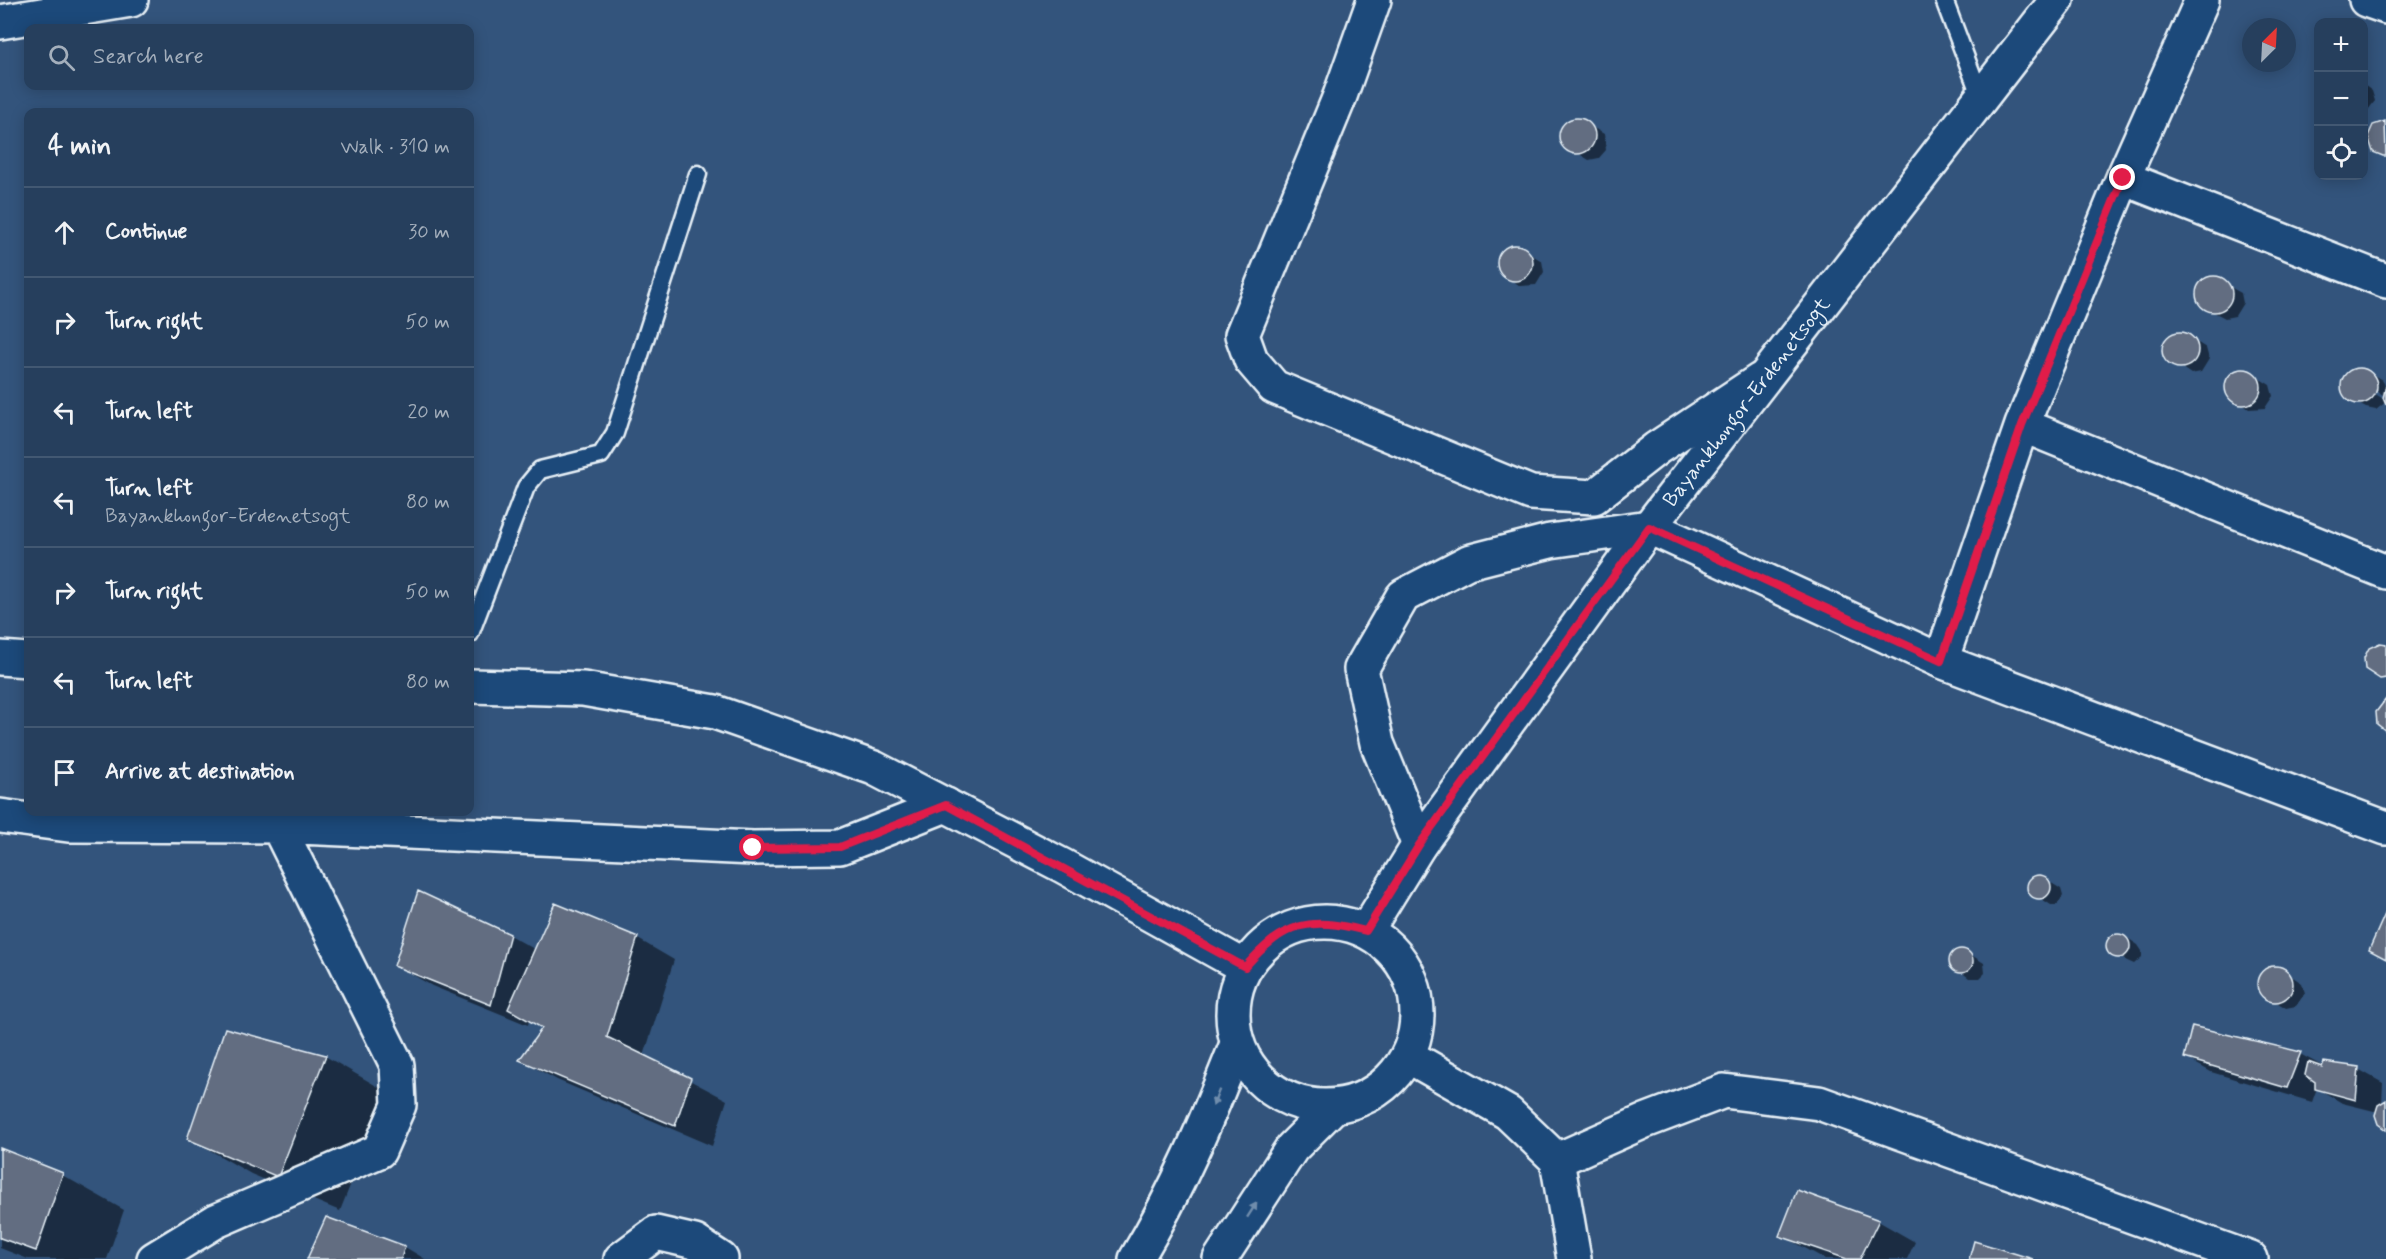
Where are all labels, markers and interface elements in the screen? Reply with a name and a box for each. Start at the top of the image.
north arrow [2242,18,2296,72]
map controls [2314,18,2368,180]
button: + [2314,18,2368,72]
search box [24,24,474,90]
icon: search [45,41,78,74]
text: Search here [93,43,204,71]
button: − [2314,72,2368,126]
button: locate [2314,126,2368,180]
text: 4 min [48,130,111,164]
text: Walk · 310 m [340,134,450,161]
route end [2109,164,2135,190]
icon: ahead [48,216,81,249]
text: Continue [105,218,187,246]
text: 30 m [408,219,450,246]
street label: Bayankhongor-Erdenetsogt [1657,291,1837,513]
icon: right [48,306,81,339]
text: Turn right [105,308,203,336]
text: 50 m [405,309,450,336]
icon: left [48,396,81,429]
text: Turn left [105,398,193,426]
text: 20 m [407,399,450,426]
text: Turn left [105,475,193,503]
icon: left [48,486,81,519]
text: 80 m [406,489,450,516]
text: Bayankhongor-Erdenetsogt [105,503,351,530]
icon: right [48,576,81,609]
text: Turn right [105,578,203,606]
text: 50 m [405,579,450,606]
icon: left [48,666,81,699]
text: Turn left [105,668,193,696]
text: 80 m [406,669,450,696]
icon: arrive [48,756,81,789]
text: Arrive at destination [105,758,295,786]
route start [739,834,765,860]
one-way arrow [1211,1090,1221,1108]
one-way arrow [1246,1201,1257,1218]

